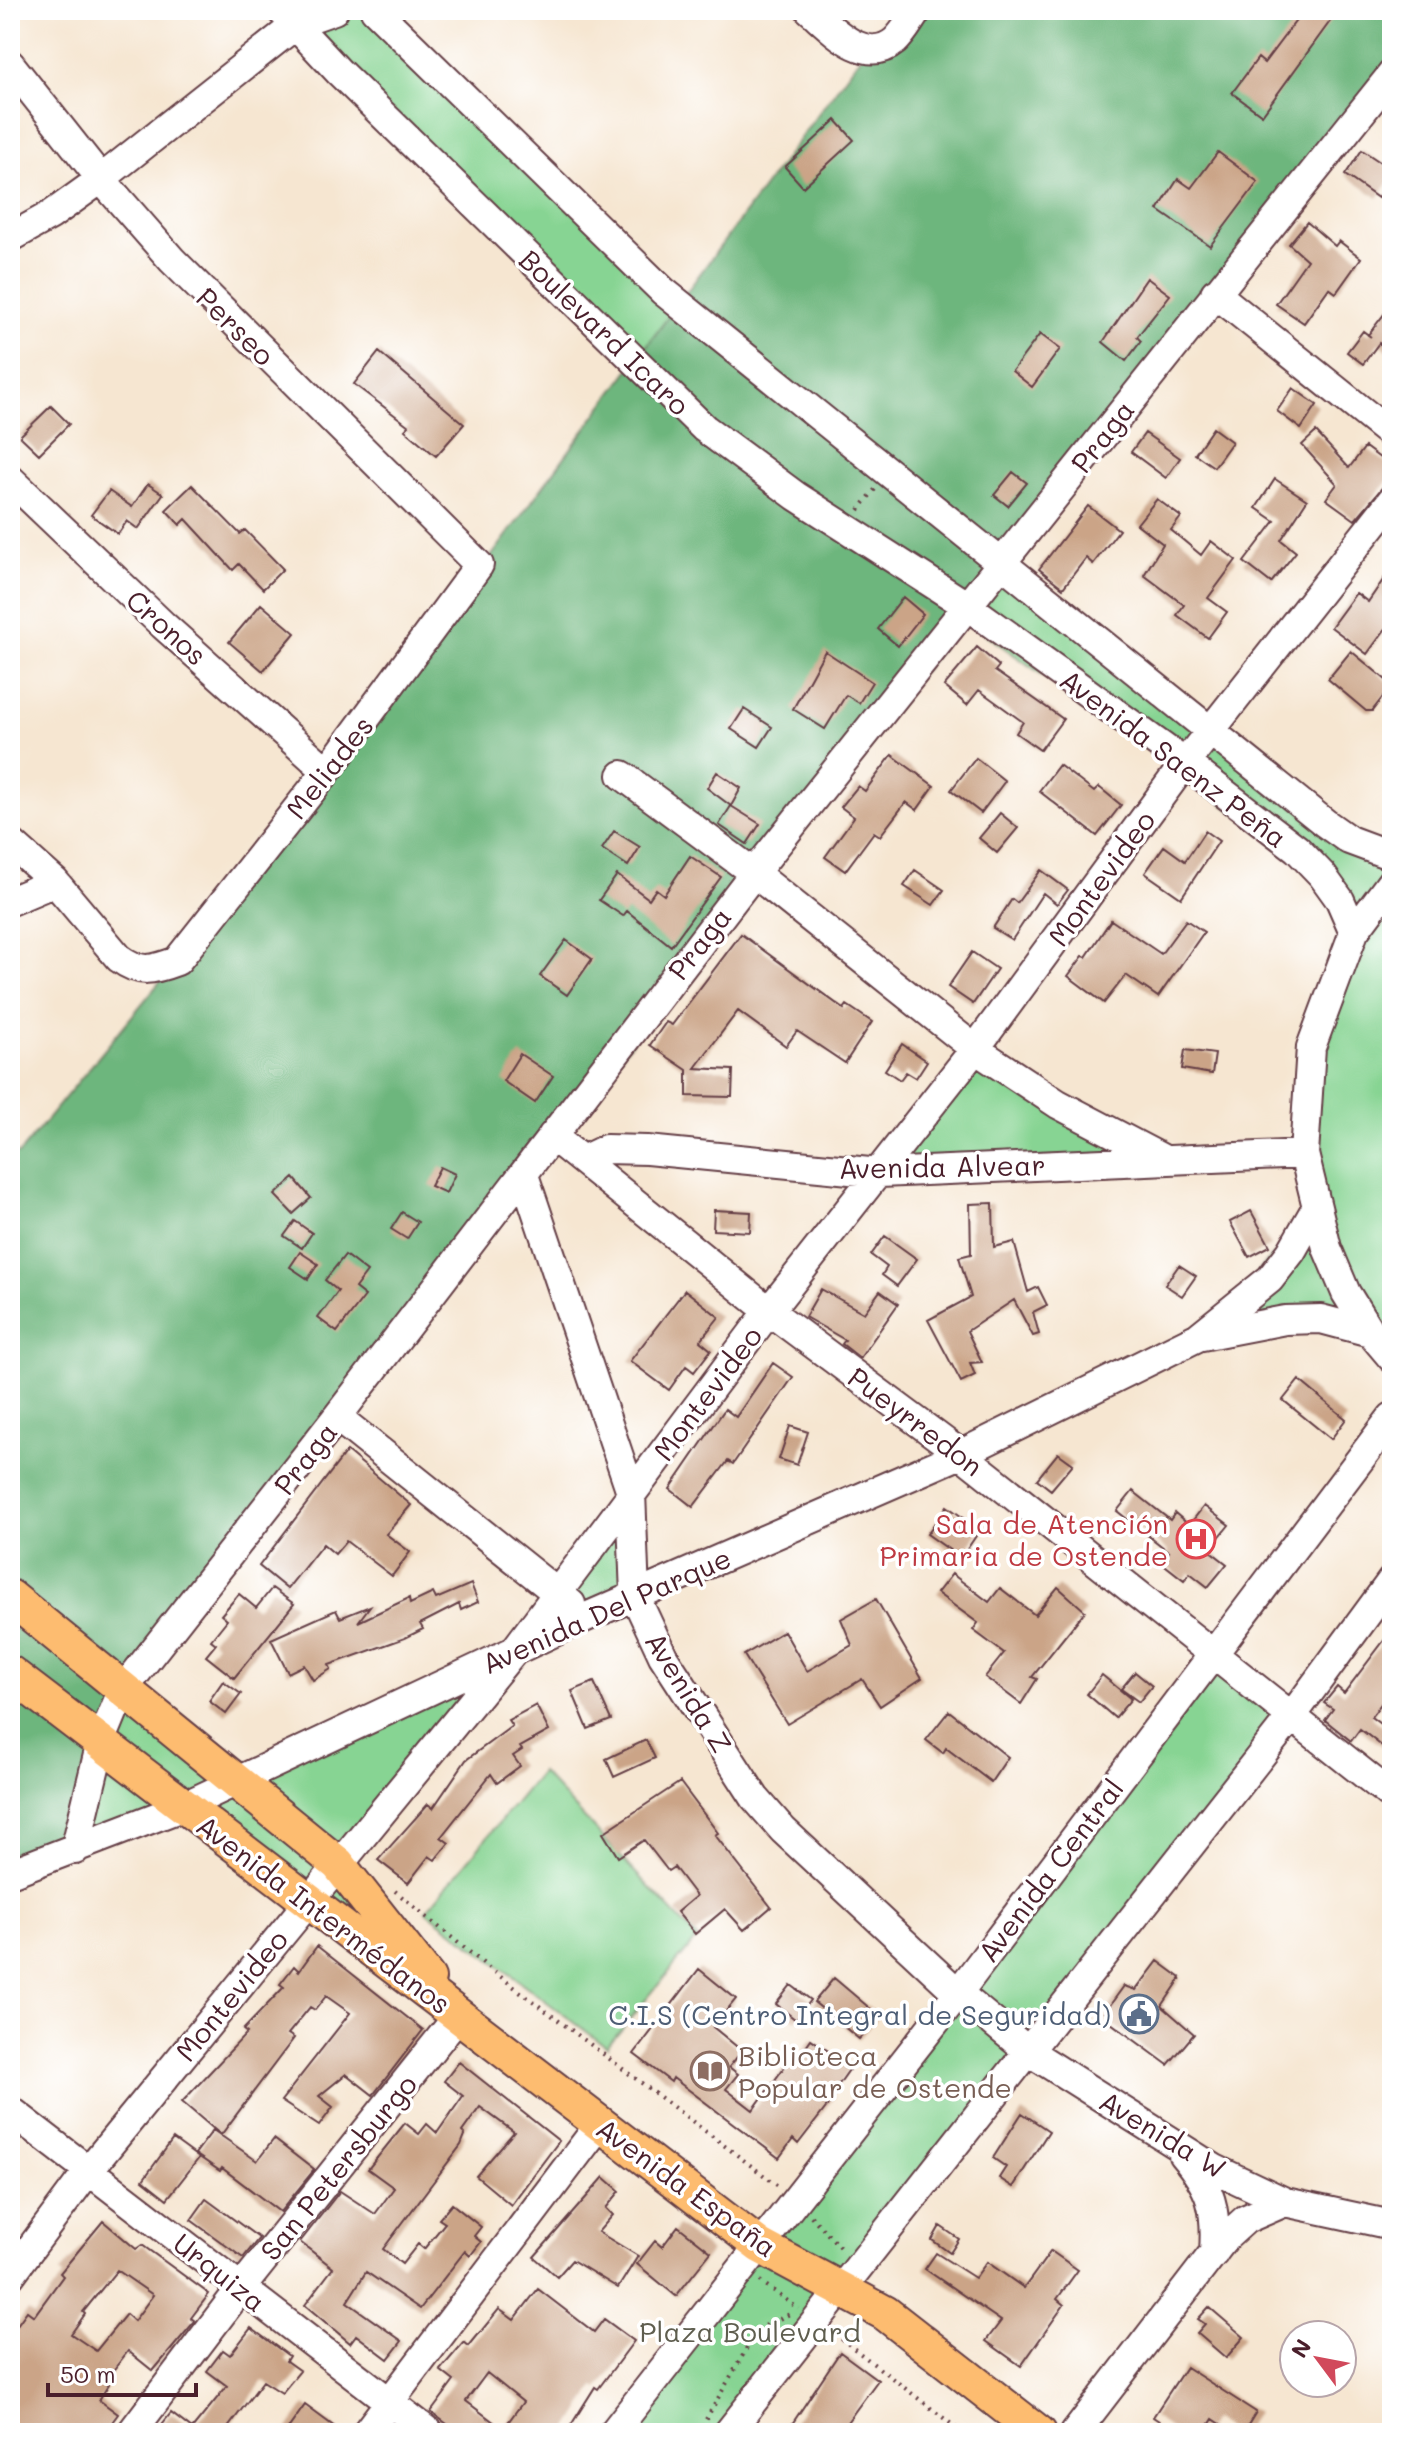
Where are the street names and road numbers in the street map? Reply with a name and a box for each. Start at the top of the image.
street label: Boulevard Icaro [512,241,698,423]
street label: Perseo [189,279,283,373]
street label: Praga [1062,392,1142,480]
street label: Cronos [119,581,215,673]
street label: Avenida Saenz Peña [1053,661,1295,855]
street label: Meliades [277,708,381,826]
street label: Montevideo [1040,803,1162,953]
street label: Praga [659,899,739,987]
street label: Avenida Alvear [838,1146,1046,1186]
street label: Montevideo [645,1319,769,1467]
street label: Pueyrredon [841,1359,991,1483]
street label: Praga [265,1414,345,1502]
street label: Avenida Del Parque [476,1539,736,1681]
street label: Avenida Z [638,1625,740,1759]
street label: Avenida Central [969,1771,1131,1969]
street label: Avenida Intermédanos [190,1807,458,2021]
street label: Montevideo [167,1922,295,2068]
street label: San Petersburgo [252,2066,424,2268]
street label: Avenida W [1093,2082,1233,2186]
street label: Avenida España [590,2109,784,2265]
street label: Urquiza [167,2225,273,2319]

